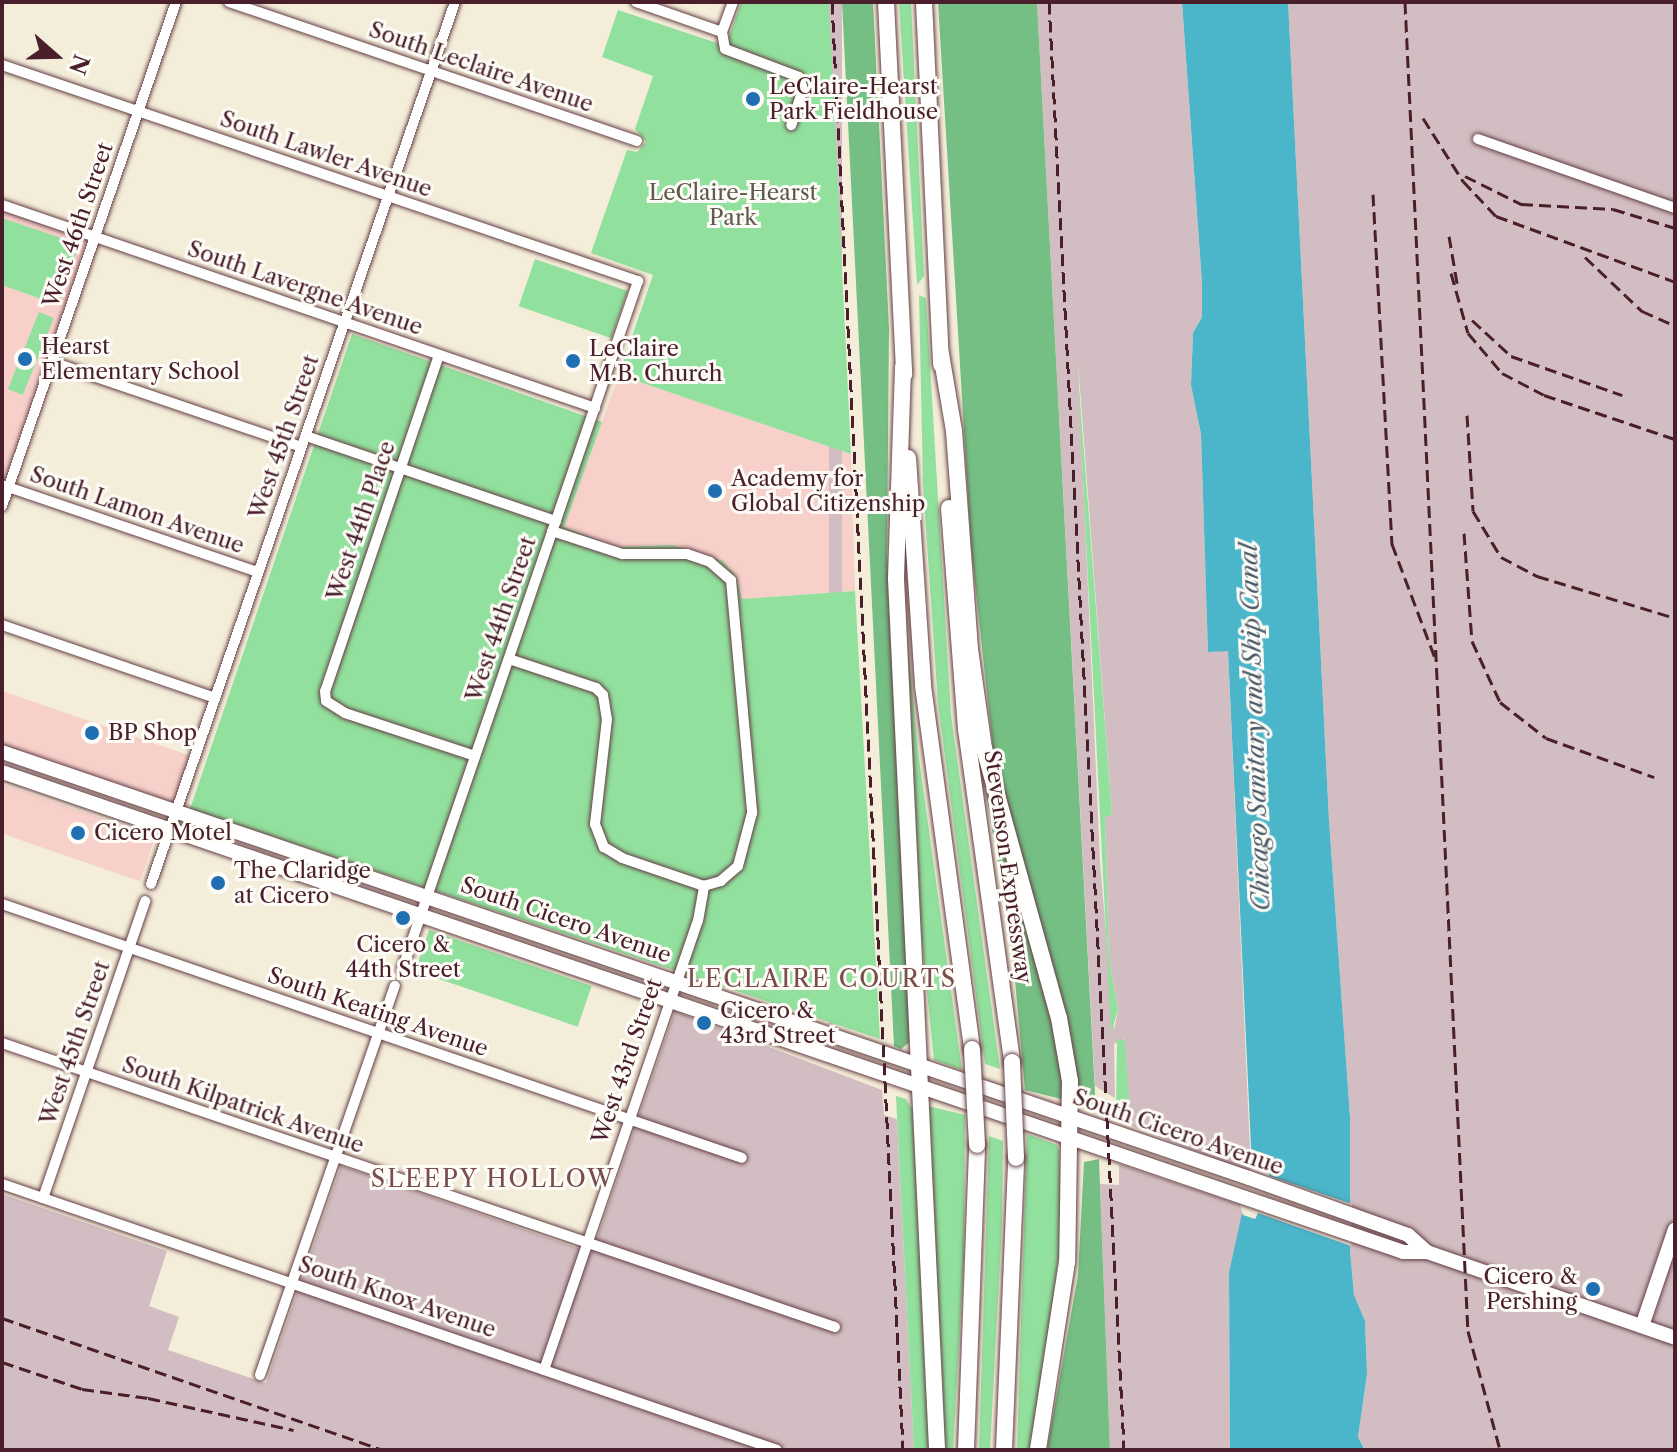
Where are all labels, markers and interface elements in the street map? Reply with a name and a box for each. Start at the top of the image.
north arrow [16,16,96,96]
street label: South Leclaire Avenue [365,16,597,118]
text: N [63,51,95,78]
place label: LeClaire-Hearst Park Fieldhouse [769,73,939,124]
marker: LeClaire-Hearst Park Fieldhouse [744,90,762,108]
street label: South Lawler Avenue [216,105,436,203]
street label: West 46th Street [37,139,119,311]
park label: LeClaire-Hearst Park [649,179,817,230]
street label: South Lavergne Avenue [184,235,426,341]
place label: Hearst Elementary School [41,333,240,384]
place label: LeClaire M.B. Church [589,335,723,386]
marker: Hearst Elementary School [16,350,34,368]
street label: West 45th Street [244,351,324,523]
marker: LeClaire M.B. Church [564,352,582,370]
street label: West 44th Place [321,438,401,604]
street label: South Lamon Avenue [26,461,248,559]
place label: Academy for Global Citizenship [731,465,925,516]
marker: Academy for Global Citizenship [706,482,724,500]
street label: West 44th Street [460,533,542,705]
water label: Chicago Sanitary and Ship Canal [1234,543,1276,911]
place label: BP Shop [108,720,198,746]
marker: BP Shop [83,724,101,742]
street label: Stevenson Expressway [979,748,1037,986]
place label: Cicero Motel [94,820,232,846]
marker: Cicero Motel [69,824,87,842]
place label: The Claridge at Cicero [234,857,371,908]
street label: South Cicero Avenue [457,871,675,969]
marker: The Claridge at Cicero [209,874,227,892]
marker: Cicero & 44th Street [394,909,412,927]
place label: Cicero & 44th Street [345,931,461,982]
street label: West 45th Street [35,957,115,1129]
street label: South Keating Avenue [264,962,492,1062]
district label: LECLAIRE COURTS [687,965,957,993]
street label: West 43rd Street [586,975,668,1147]
place label: Cicero & 43rd Street [720,997,835,1048]
marker: Cicero & 43rd Street [695,1014,713,1032]
street label: South Kilpatrick Avenue [118,1051,368,1159]
street label: South Cicero Avenue [1069,1083,1287,1181]
district label: SLEEPY HOLLOW [370,1165,616,1193]
street label: South Knox Avenue [294,1251,500,1343]
place label: Cicero & Pershing [1483,1263,1577,1314]
marker: Cicero & Pershing [1584,1280,1602,1298]

